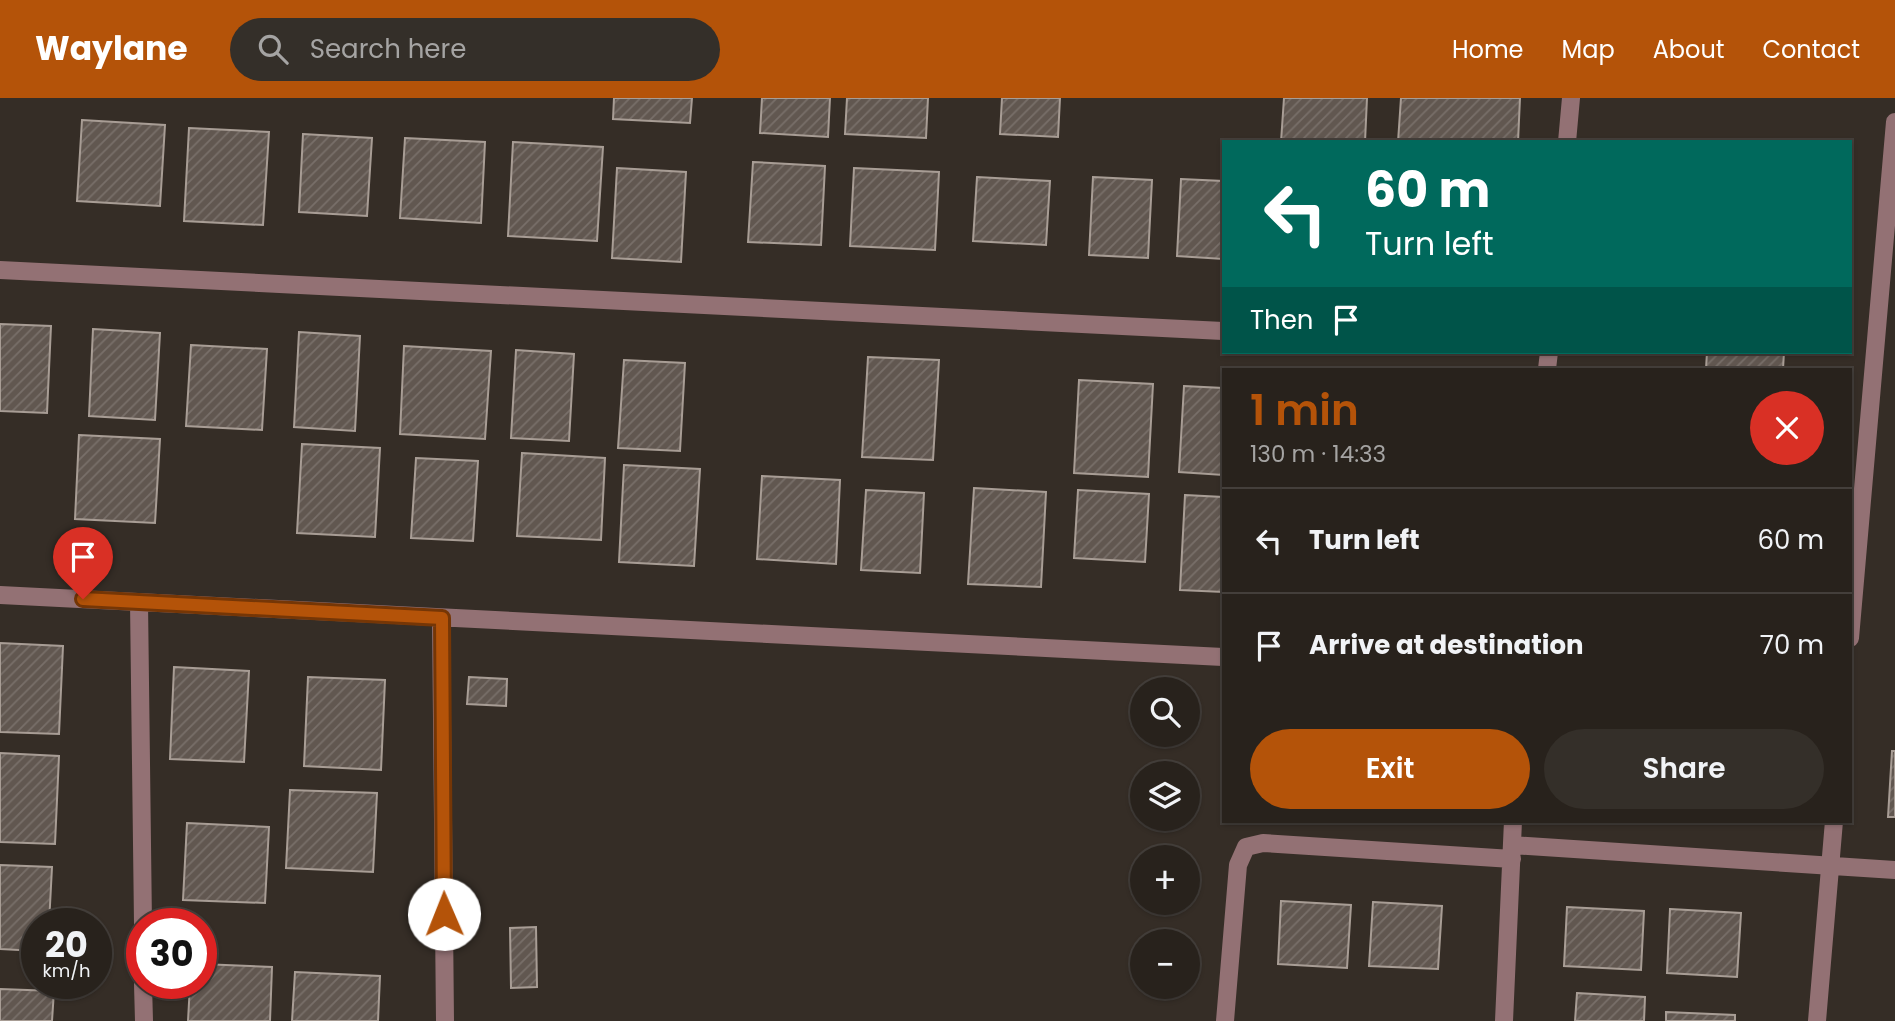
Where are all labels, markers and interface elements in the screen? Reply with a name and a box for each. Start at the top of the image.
search box [230,18,720,81]
text: Waylane [35,25,188,72]
icon: search [254,30,292,68]
text: Search here [310,31,466,67]
text: Home [1452,33,1524,66]
text: Map [1562,33,1615,66]
text: About [1653,33,1724,66]
text: Contact [1762,33,1860,66]
text: 60 m [1365,156,1490,224]
icon: left [1250,168,1341,259]
text: Turn left [1365,221,1494,266]
icon: arrive [1327,301,1365,339]
text: Then [1250,302,1313,338]
text: 1 min [1250,381,1359,440]
button: close [1750,391,1824,465]
text: 130 m · 14:33 [1250,438,1386,470]
icon: left [1250,522,1288,560]
text: Turn left [1309,522,1420,558]
text: 60 m [1757,522,1824,558]
pin [53,527,113,599]
icon: arrive [64,538,102,576]
icon: arrive [1250,627,1288,665]
text: Arrive at destination [1309,627,1584,663]
text: 70 m [1760,627,1824,663]
map controls [1130,677,1200,999]
button: search [1130,677,1200,747]
button: Exit [1250,729,1530,809]
button: Share [1544,729,1824,809]
button: layers [1130,761,1200,831]
button: + [1130,845,1200,915]
position arrow [407,877,481,951]
speed limit sign: 30 [126,908,217,999]
text: 20 [45,920,88,969]
button: − [1130,929,1200,999]
text: km/h [43,958,90,983]

